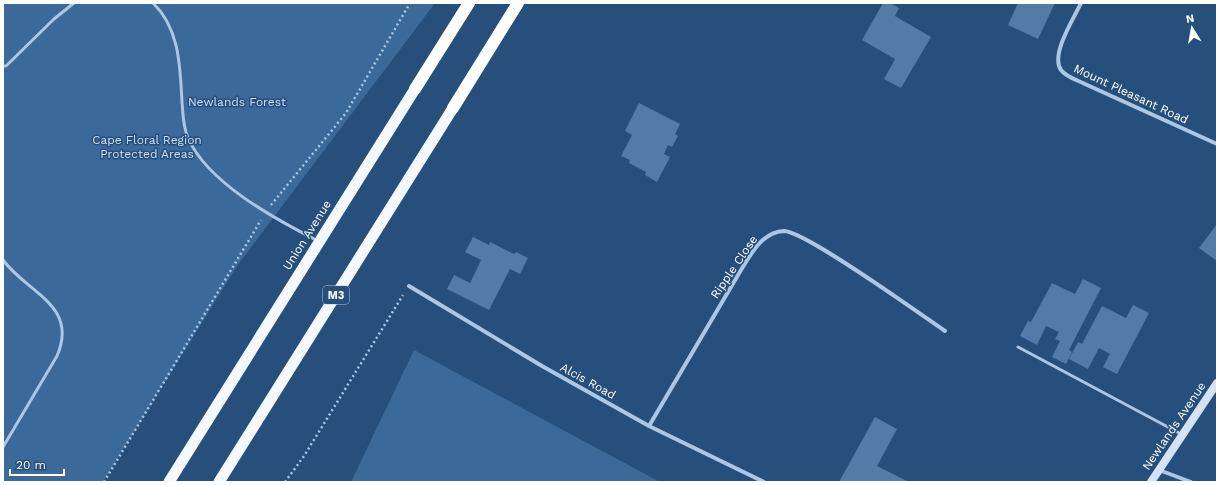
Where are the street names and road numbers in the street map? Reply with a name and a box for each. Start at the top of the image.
street label: Mount Pleasant Road [1071,61,1191,127]
street label: Union Avenue [280,197,334,273]
street label: Ripple Close [708,233,760,301]
road number: M3 [323,286,349,304]
street label: Alcis Road [558,360,618,402]
street label: Newlands Avenue [1139,379,1209,473]

